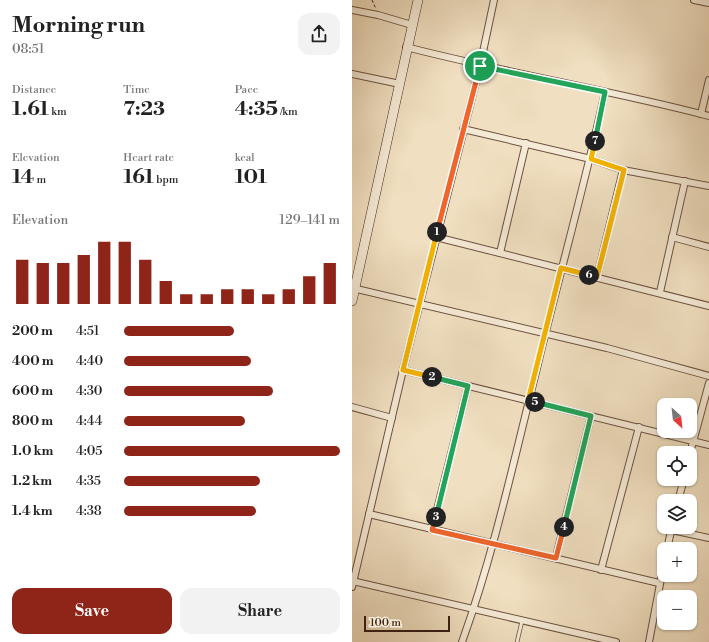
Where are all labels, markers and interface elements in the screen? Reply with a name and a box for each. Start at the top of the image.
text: Morning run [12,12,145,39]
button: share [298,13,340,55]
text: 08:51 [12,41,44,57]
pin [463,49,497,83]
icon: arrive [469,55,491,77]
text: Distance [12,83,56,97]
text: Time [123,83,150,97]
text: Pace [235,83,258,97]
text: 1.61 [12,97,49,122]
text: 7:23 [123,97,165,122]
text: 4:35 [235,97,278,122]
text: km [49,105,67,119]
text: /km [278,105,298,119]
pin: 7 [585,131,605,151]
text: 7 [592,134,598,148]
text: Elevation [12,151,60,165]
text: Heart rate [123,151,174,165]
text: kcal [235,151,255,165]
text: 14 [12,165,34,190]
text: 161 [123,165,154,190]
text: 101 [235,165,267,190]
text: m [34,173,46,187]
text: bpm [154,173,178,187]
text: Elevation [12,212,68,228]
text: 129–141 m [279,212,340,228]
pin: 1 [427,222,447,242]
text: 1 [434,225,440,239]
pin: 6 [579,265,599,285]
text: 6 [586,268,592,282]
text: 200 m [12,323,53,339]
text: 4:51 [76,323,99,339]
text: 400 m [12,353,54,369]
text: 4:40 [76,353,103,369]
pin: 2 [422,367,442,387]
text: 2 [429,370,435,384]
text: 600 m [12,383,53,399]
text: 4:30 [76,383,102,399]
pin: 5 [525,392,545,412]
text: 5 [532,395,538,409]
north arrow [657,398,697,438]
map controls [657,398,697,630]
text: 800 m [12,413,53,429]
text: 4:44 [76,413,102,429]
text: 1.0 km [12,443,53,459]
text: 4:05 [76,443,102,459]
button: locate [657,446,697,486]
text: 1.2 km [12,473,52,489]
text: 4:35 [76,473,101,489]
button: layers [657,494,697,534]
text: 1.4 km [12,503,53,519]
text: 4:38 [76,503,102,519]
pin: 3 [426,507,446,527]
text: 3 [433,510,439,524]
pin: 4 [554,517,574,537]
text: 4 [560,520,568,534]
button: + [657,542,697,582]
button: Save [12,588,172,634]
button: Share [180,588,340,634]
button: − [657,590,697,630]
scale bar [364,614,450,633]
text: 100 m [370,616,401,630]

